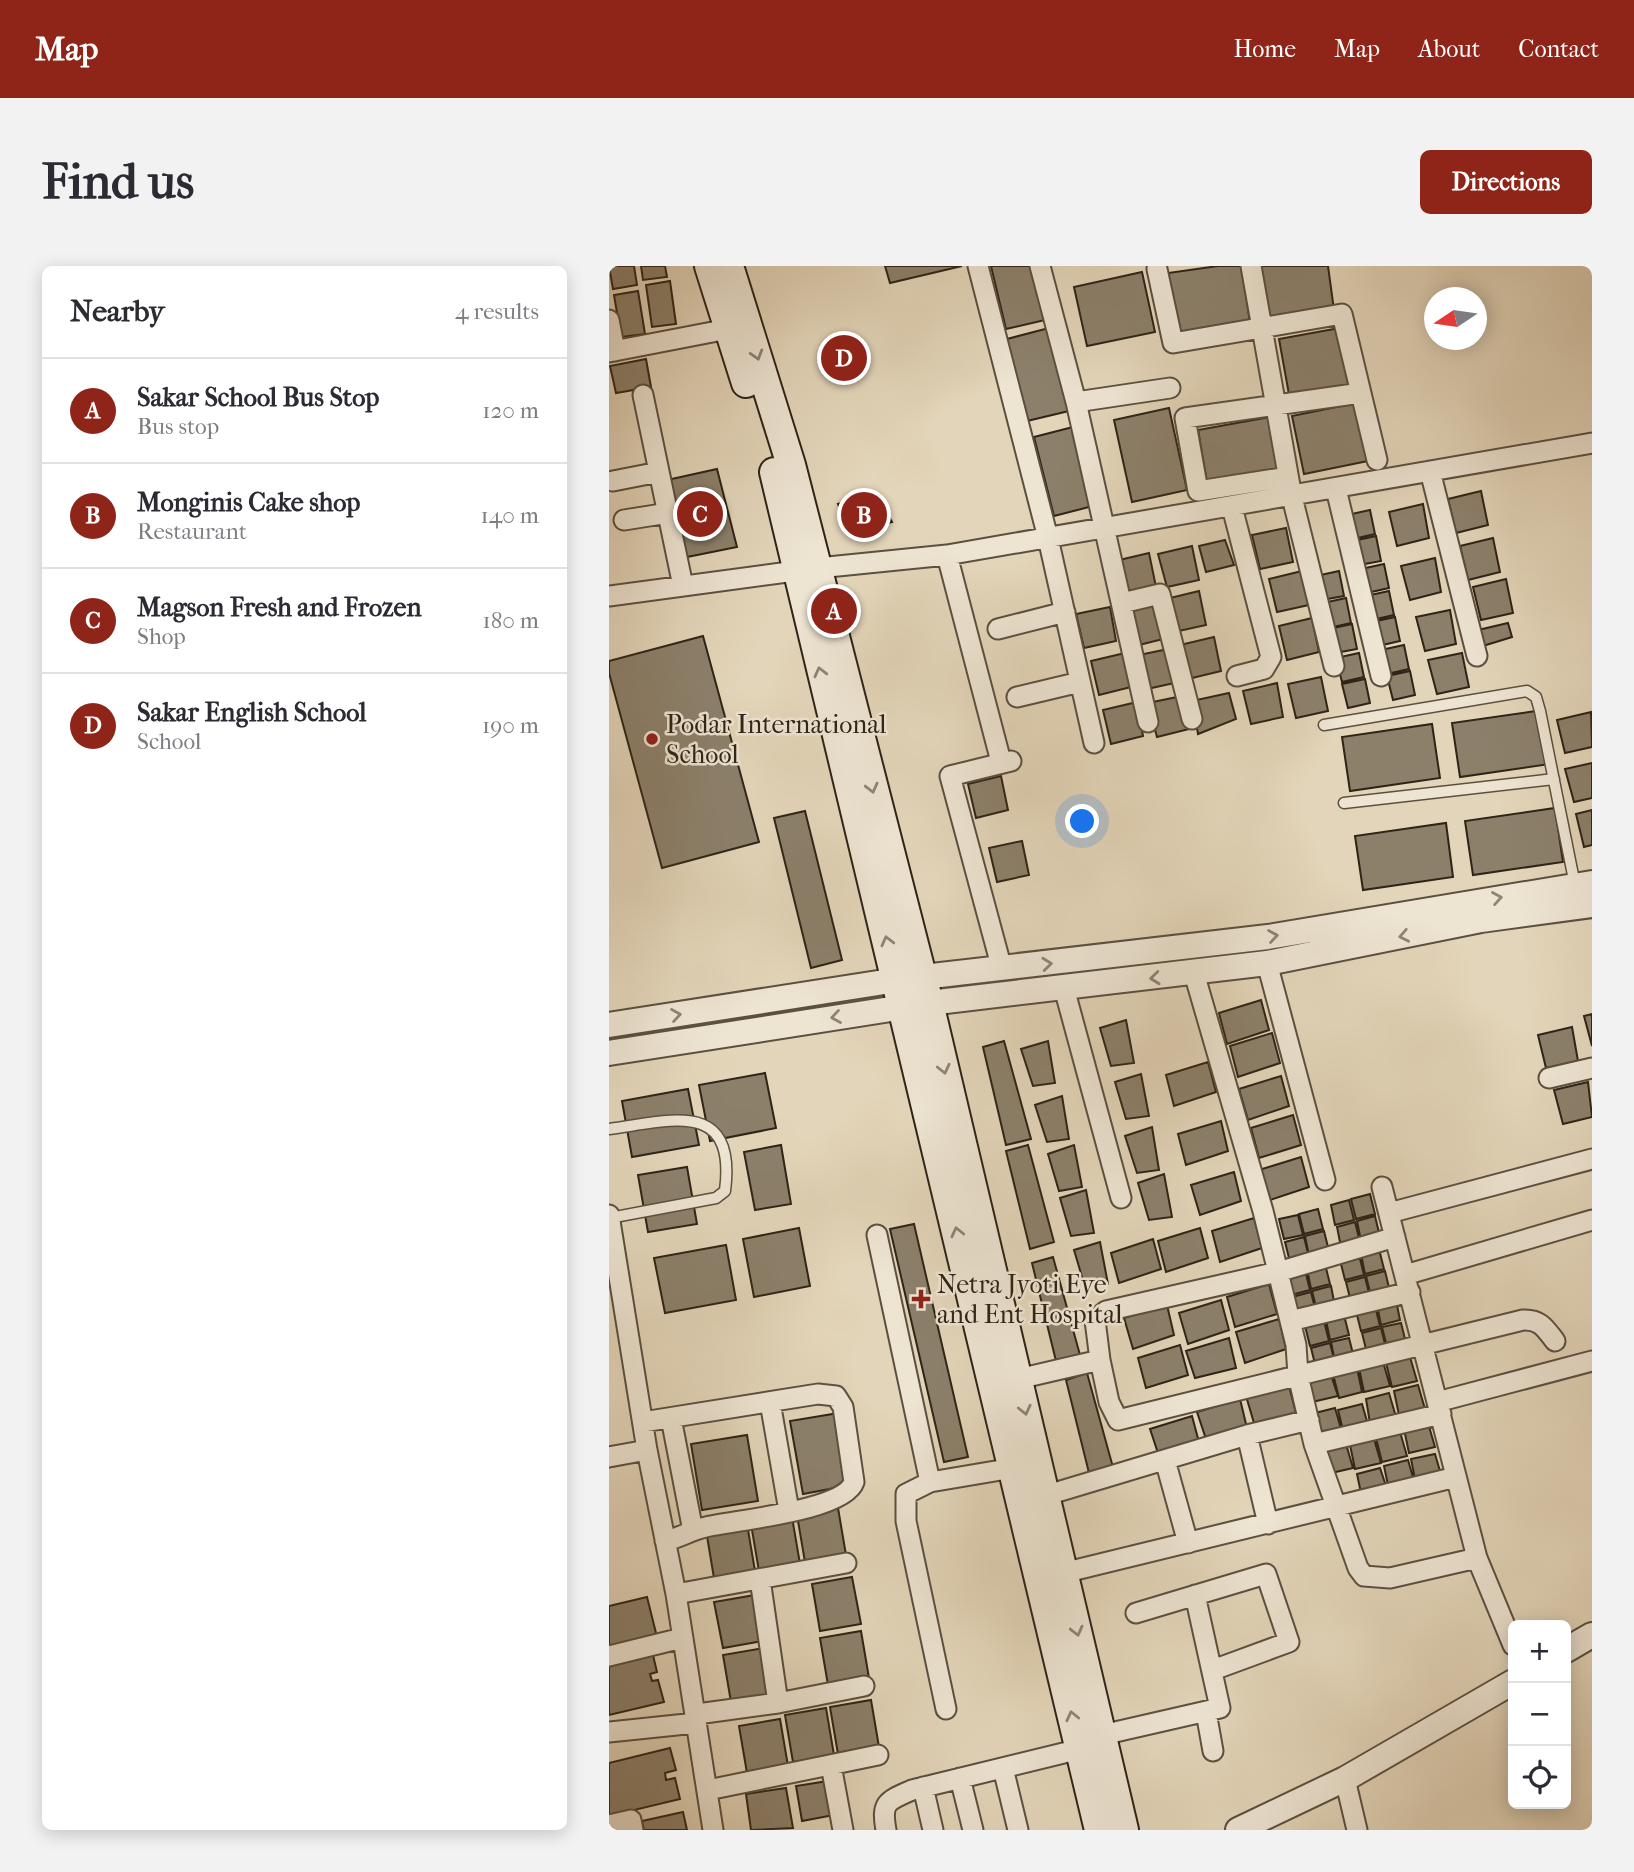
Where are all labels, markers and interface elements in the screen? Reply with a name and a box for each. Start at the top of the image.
text: Map [35,30,98,69]
text: Home [1234,35,1296,63]
text: Map [1334,35,1380,63]
text: About [1418,35,1480,63]
text: Contact [1518,35,1599,63]
button: Directions [1420,150,1592,214]
text: Find us [42,153,194,211]
north arrow [1424,287,1487,350]
text: Nearby [70,294,165,329]
text: 4 results [455,298,539,325]
pin: D [821,332,867,384]
one-way arrow [748,348,763,360]
text: Sakar School Bus Stop [137,382,379,413]
text: A [86,397,100,424]
text: 120 m [482,397,539,424]
text: Bus stop [137,413,219,440]
text: Monginis Cake shop [137,487,360,518]
pin: C [677,488,723,540]
pin: B [841,489,887,541]
text: B [86,502,100,529]
text: 140 m [480,502,539,529]
text: Restaurant [137,518,247,545]
pin: A [811,585,857,637]
text: Magson Fresh and Frozen [137,592,422,623]
text: C [85,607,101,634]
text: 180 m [482,607,539,634]
text: Shop [137,623,186,650]
one-way arrow [814,666,829,678]
text: Sakar English School [137,697,366,728]
place label: Podar International School [666,709,887,770]
text: D [84,712,102,739]
text: 190 m [482,712,539,739]
text: School [137,728,201,755]
marker: Podar International School [644,731,660,747]
one-way arrow [863,781,878,793]
your location [1065,804,1099,838]
one-way arrow [1492,891,1503,906]
one-way arrow [1398,927,1410,942]
one-way arrow [1267,929,1279,944]
one-way arrow [881,935,895,947]
one-way arrow [1042,957,1053,972]
one-way arrow [1150,970,1161,985]
one-way arrow [671,1007,682,1022]
one-way arrow [830,1009,842,1024]
one-way arrow [936,1063,950,1075]
one-way arrow [951,1226,965,1238]
place label: Netra Jyoti Eye and Ent Hospital [937,1269,1122,1330]
marker: Netra Jyoti Eye and Ent Hospital [911,1289,931,1309]
one-way arrow [1016,1404,1031,1416]
map controls [1508,1620,1571,1809]
button: + [1508,1620,1571,1683]
one-way arrow [1069,1625,1083,1637]
button: − [1508,1683,1571,1746]
one-way arrow [1066,1710,1080,1722]
button: locate [1508,1746,1571,1809]

